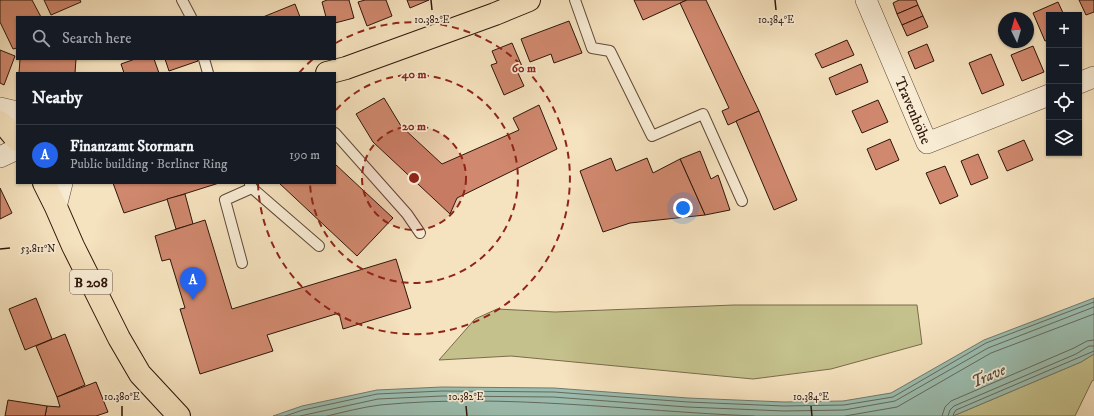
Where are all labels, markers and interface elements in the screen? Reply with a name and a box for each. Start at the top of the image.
north arrow [998,12,1034,48]
map controls [1046,12,1082,156]
button: + [1046,12,1082,48]
text: 10.382°E [414,14,450,26]
text: 10.384°E [758,14,794,26]
search box [16,16,336,60]
icon: search [30,27,52,49]
text: Search here [62,29,131,48]
button: − [1046,48,1082,84]
text: 60 m [512,61,536,76]
text: 40 m [401,67,426,82]
street label: Travenhöhe [890,74,935,147]
button: locate [1046,84,1082,120]
text: Nearby [32,87,82,109]
text: 20 m [402,119,426,134]
button: layers [1046,120,1082,156]
text: Finanzamt Stormarn [70,137,194,156]
text: A [41,147,49,163]
text: 190 m [289,147,320,163]
text: Public building · Berliner Ring [70,156,227,172]
centre of rings [407,171,421,185]
your location [673,198,693,218]
text: 53.811°N [21,243,55,255]
pin: A [180,267,206,300]
road number: B 208 [70,270,112,294]
water label: Trave [968,359,1009,392]
text: 10.380°E [104,391,140,403]
text: 10.382°E [448,391,484,403]
text: 10.384°E [793,391,829,403]

